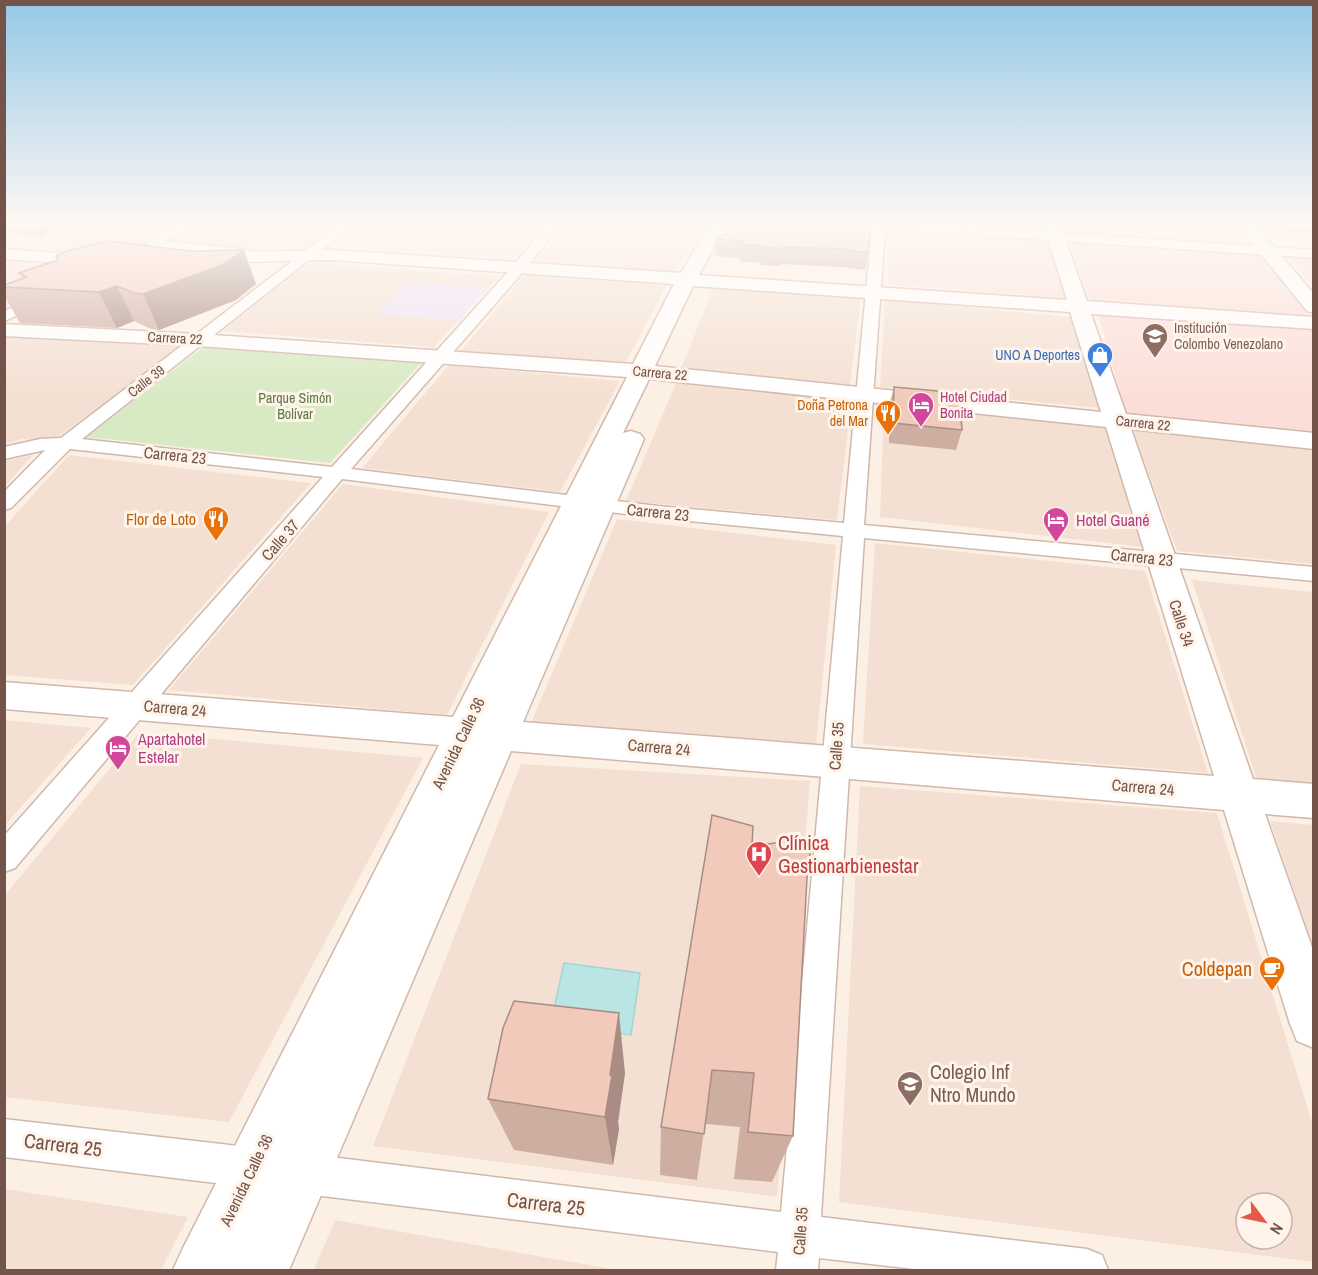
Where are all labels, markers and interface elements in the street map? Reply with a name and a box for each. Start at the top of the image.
place label: Institución Colombo Venezolano [1174,319,1283,353]
school or university icon: Institución Colombo Venezolano [1140,321,1170,359]
street label: Carrera 22 [147,328,203,348]
shop icon: UNO A Deportes [1085,340,1115,378]
place label: UNO A Deportes [995,346,1080,364]
street label: Calle 39 [124,361,168,401]
street label: Carrera 22 [632,362,688,384]
place label: Hotel Ciudad Bonita [940,388,1007,422]
park label: Parque Simón Bolívar [258,389,332,423]
hotel icon: Hotel Ciudad Bonita [906,390,936,428]
place label: Doña Petrona del Mar [797,396,869,430]
restaurant icon: Doña Petrona del Mar [873,398,903,436]
street label: Carrera 22 [1115,411,1171,435]
street label: Carrera 23 [143,441,207,469]
street label: Carrera 23 [626,498,690,526]
restaurant icon: Flor de Loto [201,504,231,542]
hotel icon: Hotel Guané [1041,505,1071,543]
place label: Flor de Loto [126,508,196,530]
place label: Hotel Guané [1076,509,1150,531]
street label: Calle 37 [256,515,304,565]
street label: Carrera 23 [1110,543,1174,571]
street label: Calle 34 [1164,597,1200,649]
street label: Avenida Calle 36 [426,693,490,794]
street label: Carrera 24 [143,694,207,722]
street label: Calle 35 [823,721,849,771]
place label: Apartahotel Estelar [137,728,205,768]
hotel icon: Apartahotel Estelar [103,733,133,771]
street label: Carrera 24 [627,733,691,761]
street label: Carrera 24 [1111,773,1175,801]
place label: Clínica Gestionarbienestar [778,829,919,879]
hospital icon: Clínica Gestionarbienestar [744,839,774,877]
cafe icon: Coldepan [1257,954,1287,992]
place label: Coldepan [1182,955,1252,982]
place label: Colegio Inf Ntro Mundo [930,1058,1016,1108]
school or university icon: Colegio Inf Ntro Mundo [895,1069,925,1107]
street label: Carrera 25 [23,1126,104,1163]
street label: Avenida Calle 36 [214,1130,278,1231]
street label: Carrera 25 [506,1185,587,1222]
north arrow [1234,1191,1294,1251]
street label: Calle 35 [787,1206,813,1256]
text: N [1265,1219,1289,1239]

